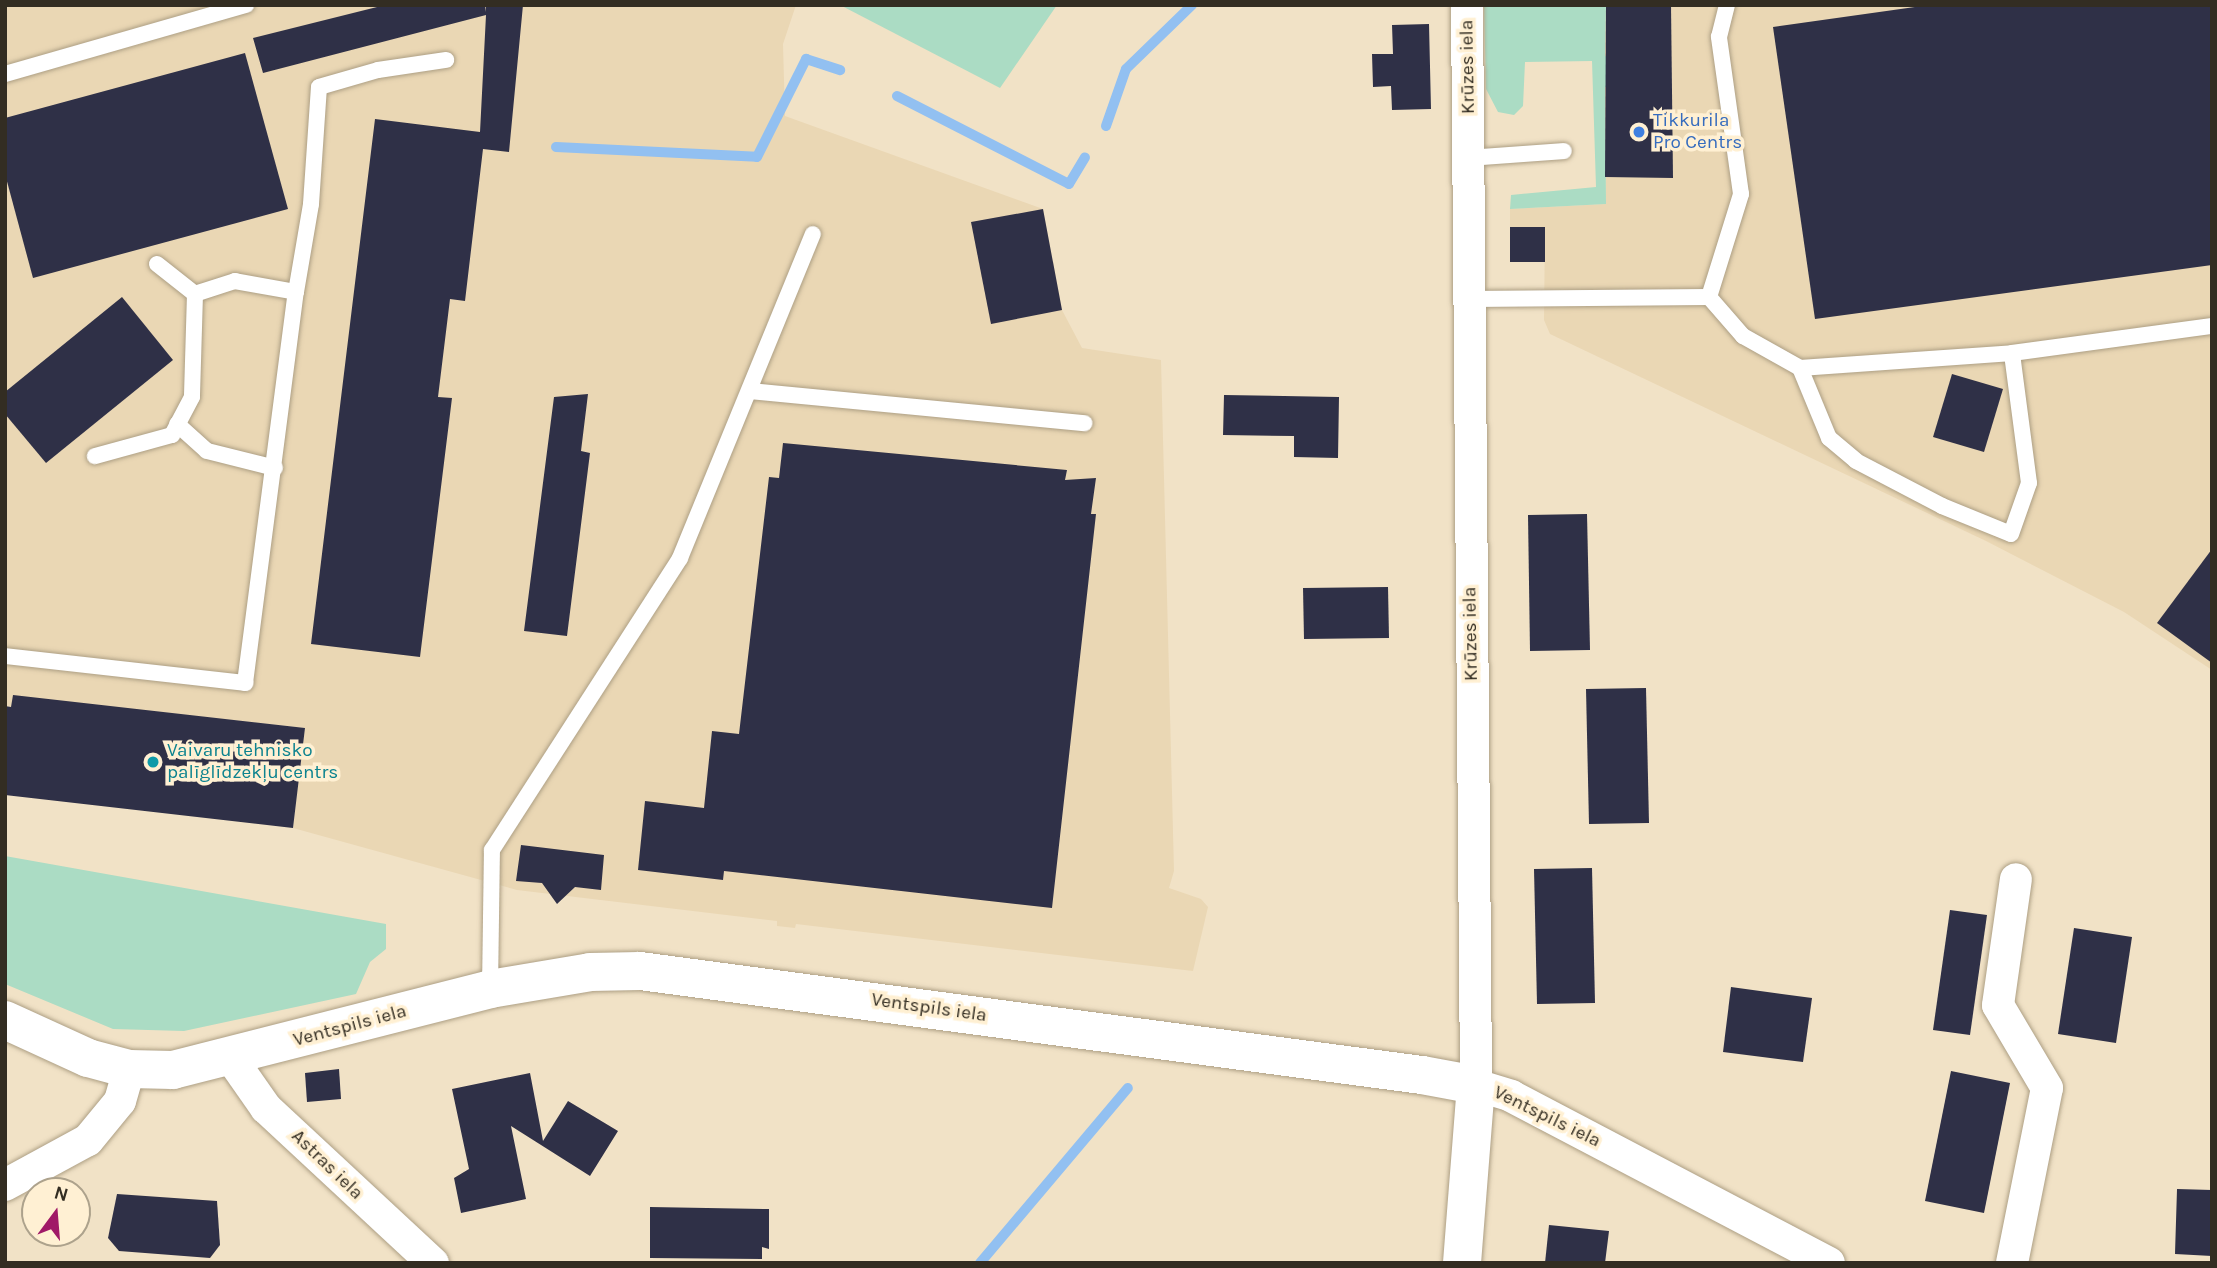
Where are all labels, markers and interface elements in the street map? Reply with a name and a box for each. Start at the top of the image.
street label: Krūzes iela [1456,20,1480,114]
place label: Tikkurila Pro Centrs [1653,110,1742,154]
marker: Tikkurila Pro Centrs [1631,124,1647,140]
street label: Krūzes iela [1459,587,1483,681]
place label: Vaivaru tehnisko palīglīdzekļu centrs [167,740,338,784]
marker: Vaivaru tehnisko palīglīdzekļu centrs [145,754,161,770]
street label: Ventspils iela [870,989,988,1027]
street label: Ventspils iela [291,1000,409,1052]
street label: Ventspils iela [1490,1081,1604,1153]
street label: Astras iela [286,1125,368,1205]
north arrow [21,1177,91,1247]
text: N [52,1181,71,1206]

